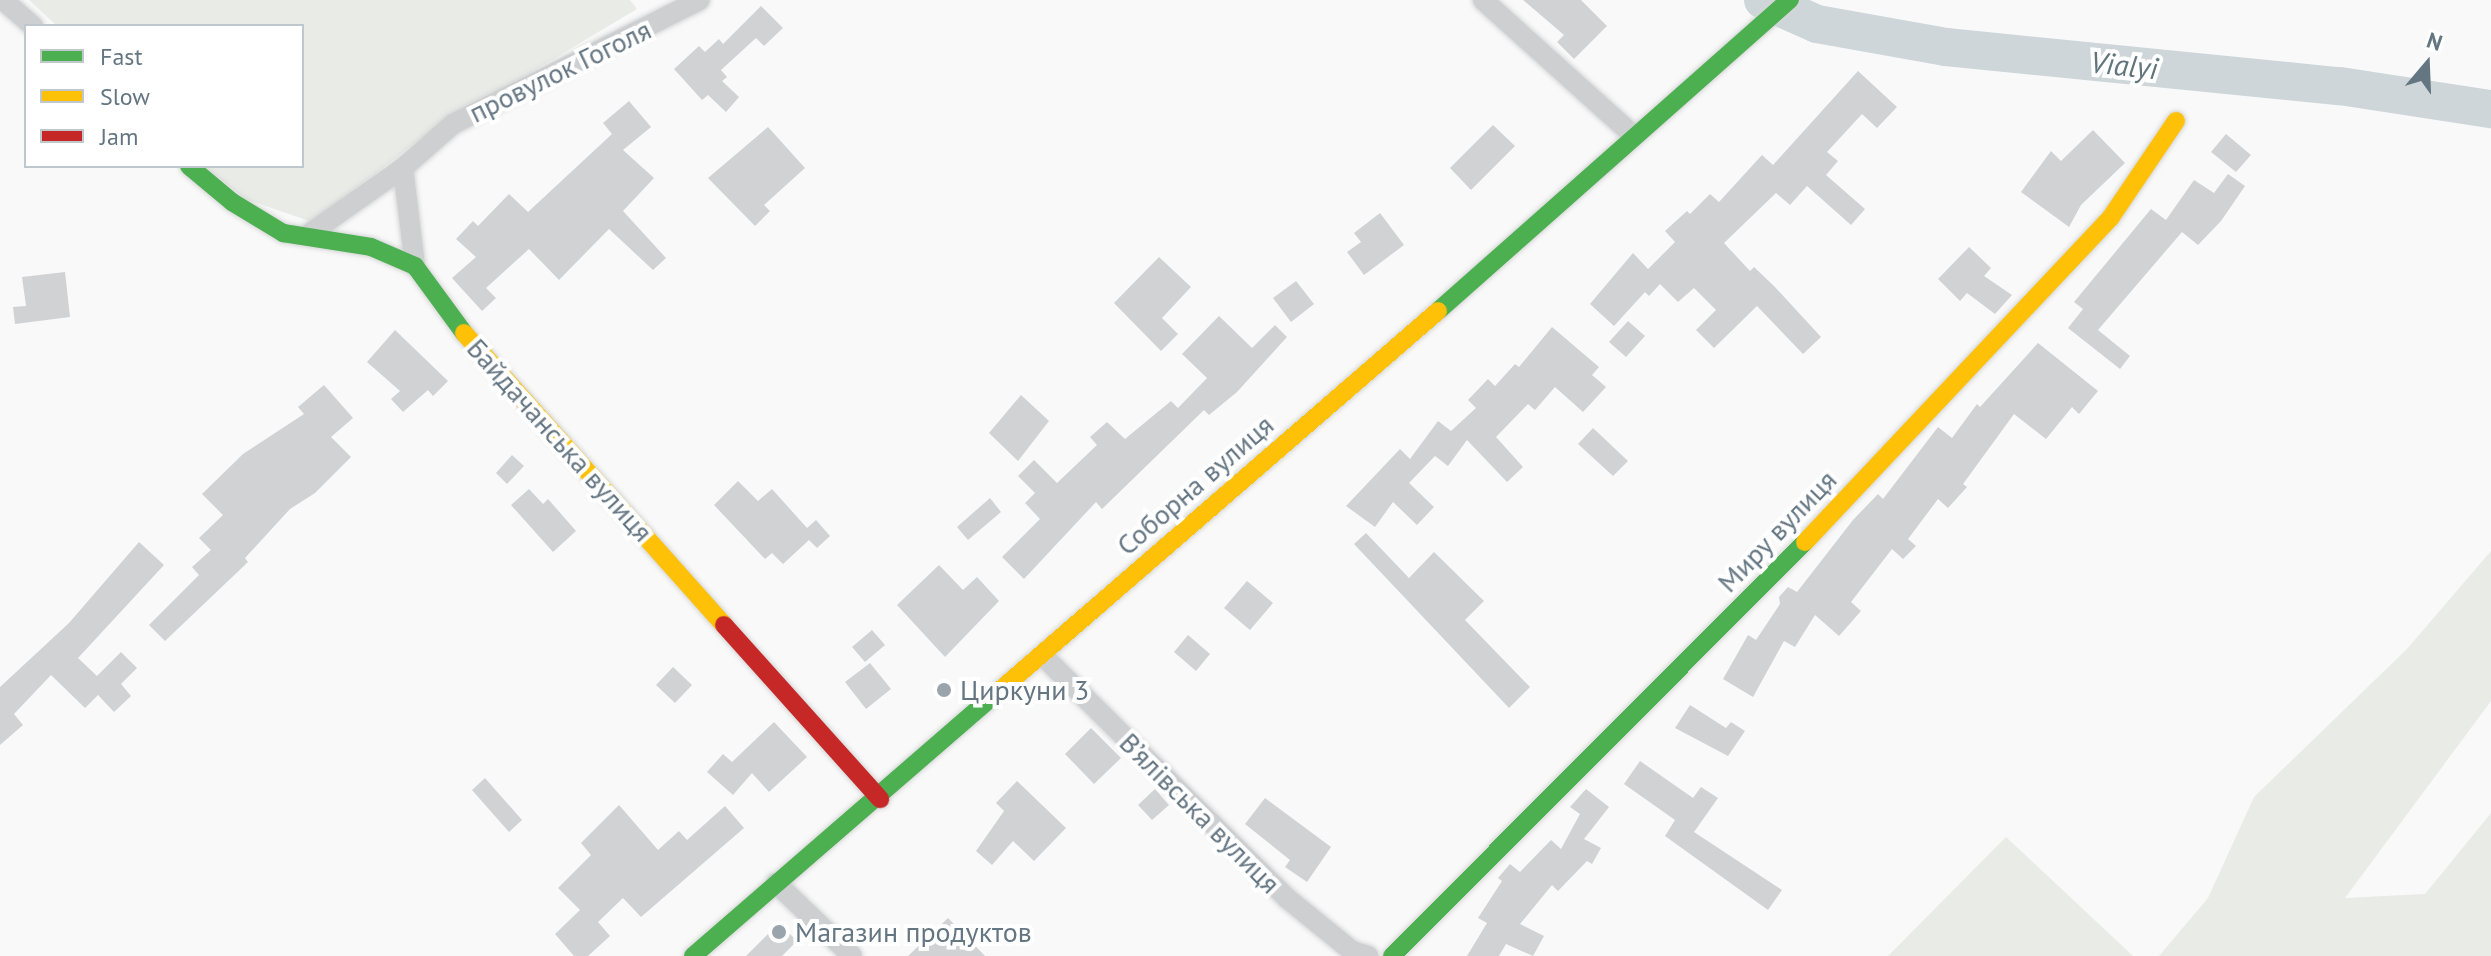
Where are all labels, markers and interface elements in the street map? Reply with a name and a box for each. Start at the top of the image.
street label: провулок Гоголя [464,12,656,130]
legend [24,24,304,168]
north arrow [2387,24,2467,104]
text: N [2423,26,2446,57]
text: Fast [100,41,143,72]
water label: Vialyi [2088,44,2160,86]
text: Slow [100,81,150,112]
text: Jam [100,121,138,152]
street label: Байдачанська вулиця [460,332,660,548]
street label: Соборна вулиця [1110,408,1280,562]
street label: Миру вулиця [1710,463,1844,599]
place label: Циркуни 3 [960,673,1089,707]
marker: Циркуни 3 [935,681,953,699]
street label: В’ялівська вулиця [1113,726,1287,900]
place label: Магазин продуктов [795,915,1032,949]
marker: Магазин продуктов [770,923,788,941]

